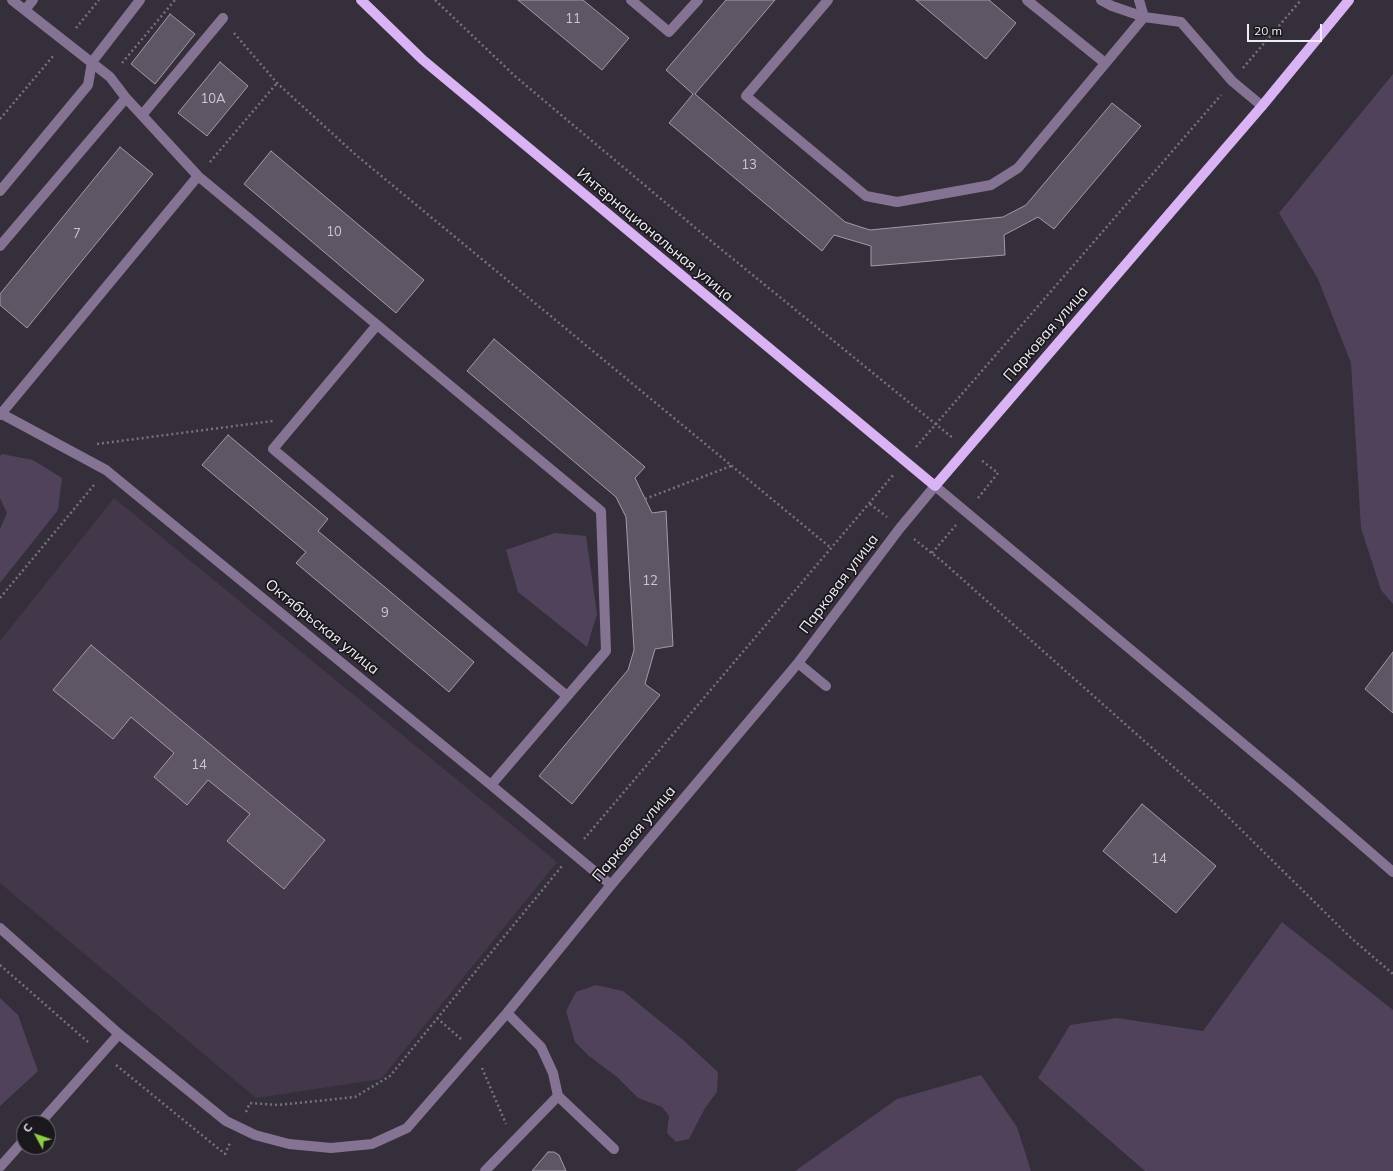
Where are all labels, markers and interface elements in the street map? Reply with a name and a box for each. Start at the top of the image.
house number: 11 [565,11,581,27]
scale bar [1249,16,1324,42]
text: 20 m [1254,23,1282,38]
house number: 10А [200,91,226,107]
house number: 13 [741,157,757,173]
street label: Интернациональная улица [573,164,737,306]
house number: 10 [326,224,342,240]
house number: 7 [73,226,81,242]
street label: Парковая улица [1000,283,1092,385]
street label: Парковая улица [796,531,882,637]
house number: 12 [642,573,658,589]
street label: Октябрьская улица [261,575,383,679]
house number: 9 [381,605,389,621]
house number: 14 [191,757,207,773]
street label: Парковая улица [589,782,679,886]
house number: 14 [1151,851,1167,867]
north arrow [16,1115,56,1155]
text: С [20,1121,35,1135]

